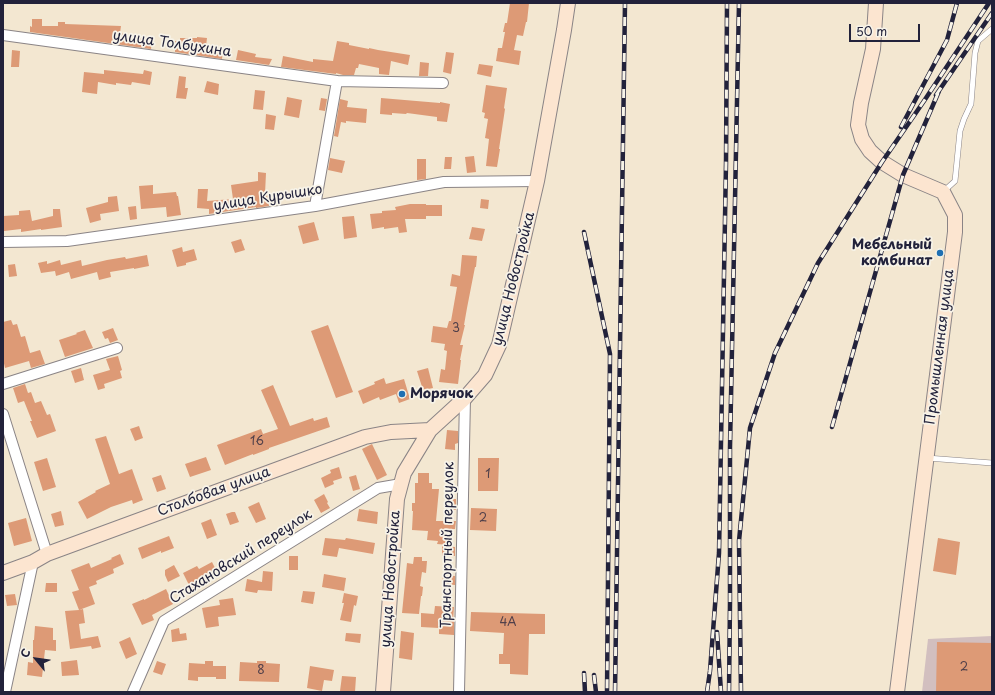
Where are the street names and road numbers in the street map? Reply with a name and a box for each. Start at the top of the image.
street label: улица Толбухина [112,27,232,61]
street label: улица Курышко [212,181,324,215]
street label: улица Новостройка [489,210,539,348]
street label: Промышленная улица [922,268,958,426]
street label: Транспортный переулок [438,462,458,628]
street label: Столбовая улица [155,464,273,520]
street label: Стахановский переулок [167,506,315,608]
street label: улица Новостройка [378,510,404,648]

